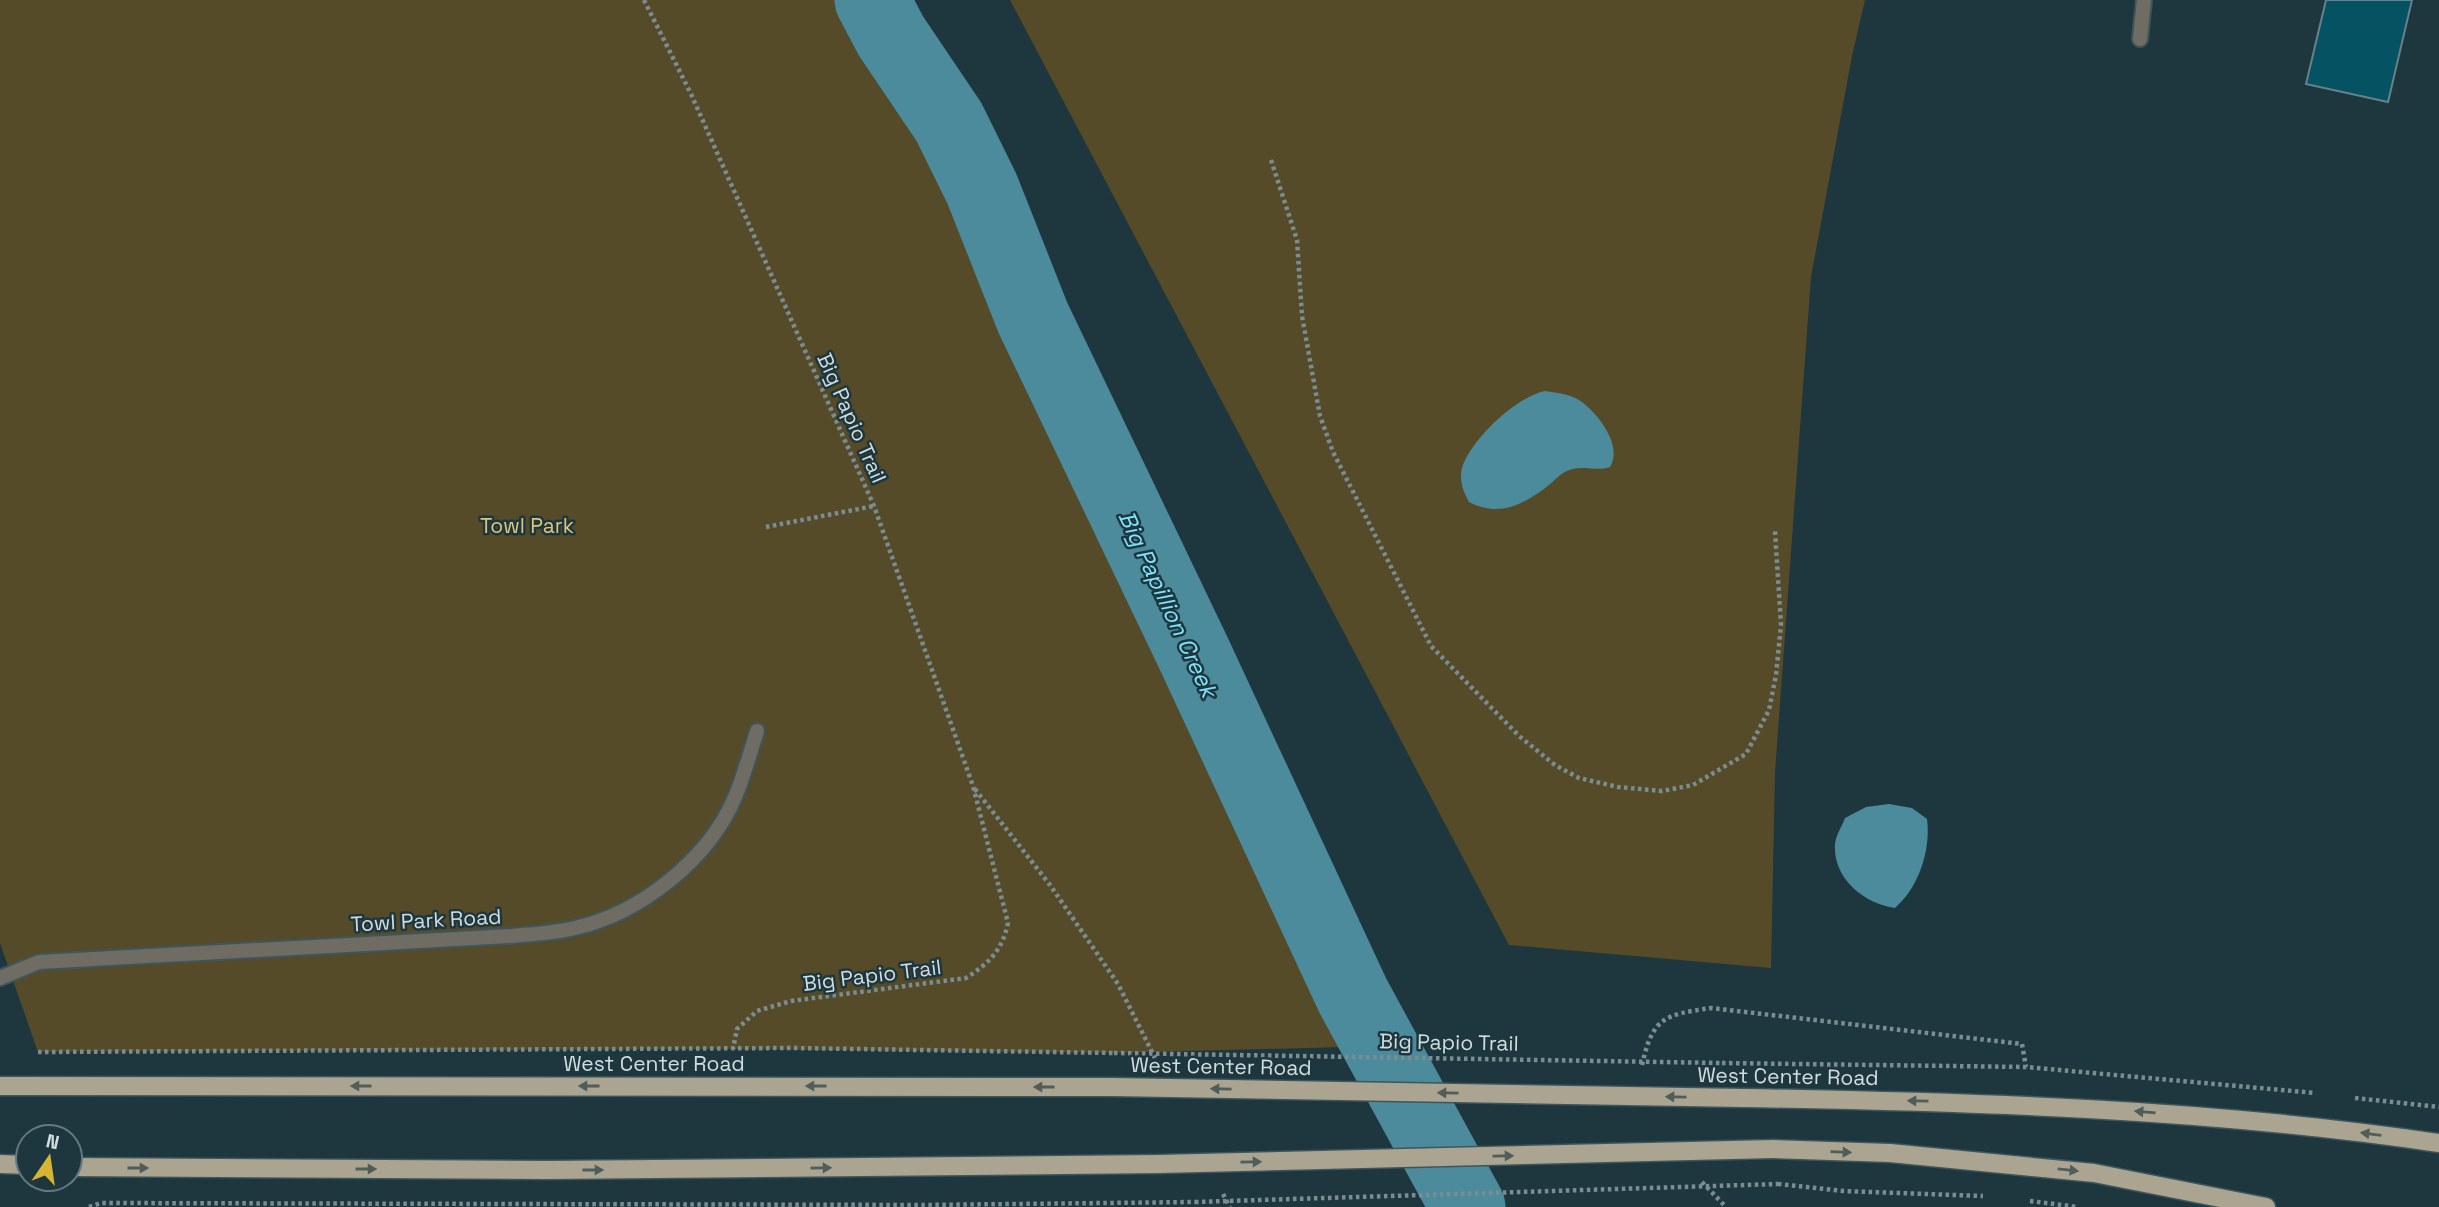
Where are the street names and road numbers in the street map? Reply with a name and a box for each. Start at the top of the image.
street label: Big Papio Trail [811,349,893,487]
street label: Towl Park Road [350,903,502,937]
street label: Big Papio Trail [801,953,943,997]
street label: Big Papio Trail [1379,1027,1519,1057]
street label: West Center Road [563,1050,745,1077]
street label: West Center Road [1130,1051,1312,1081]
street label: West Center Road [1697,1061,1879,1091]

